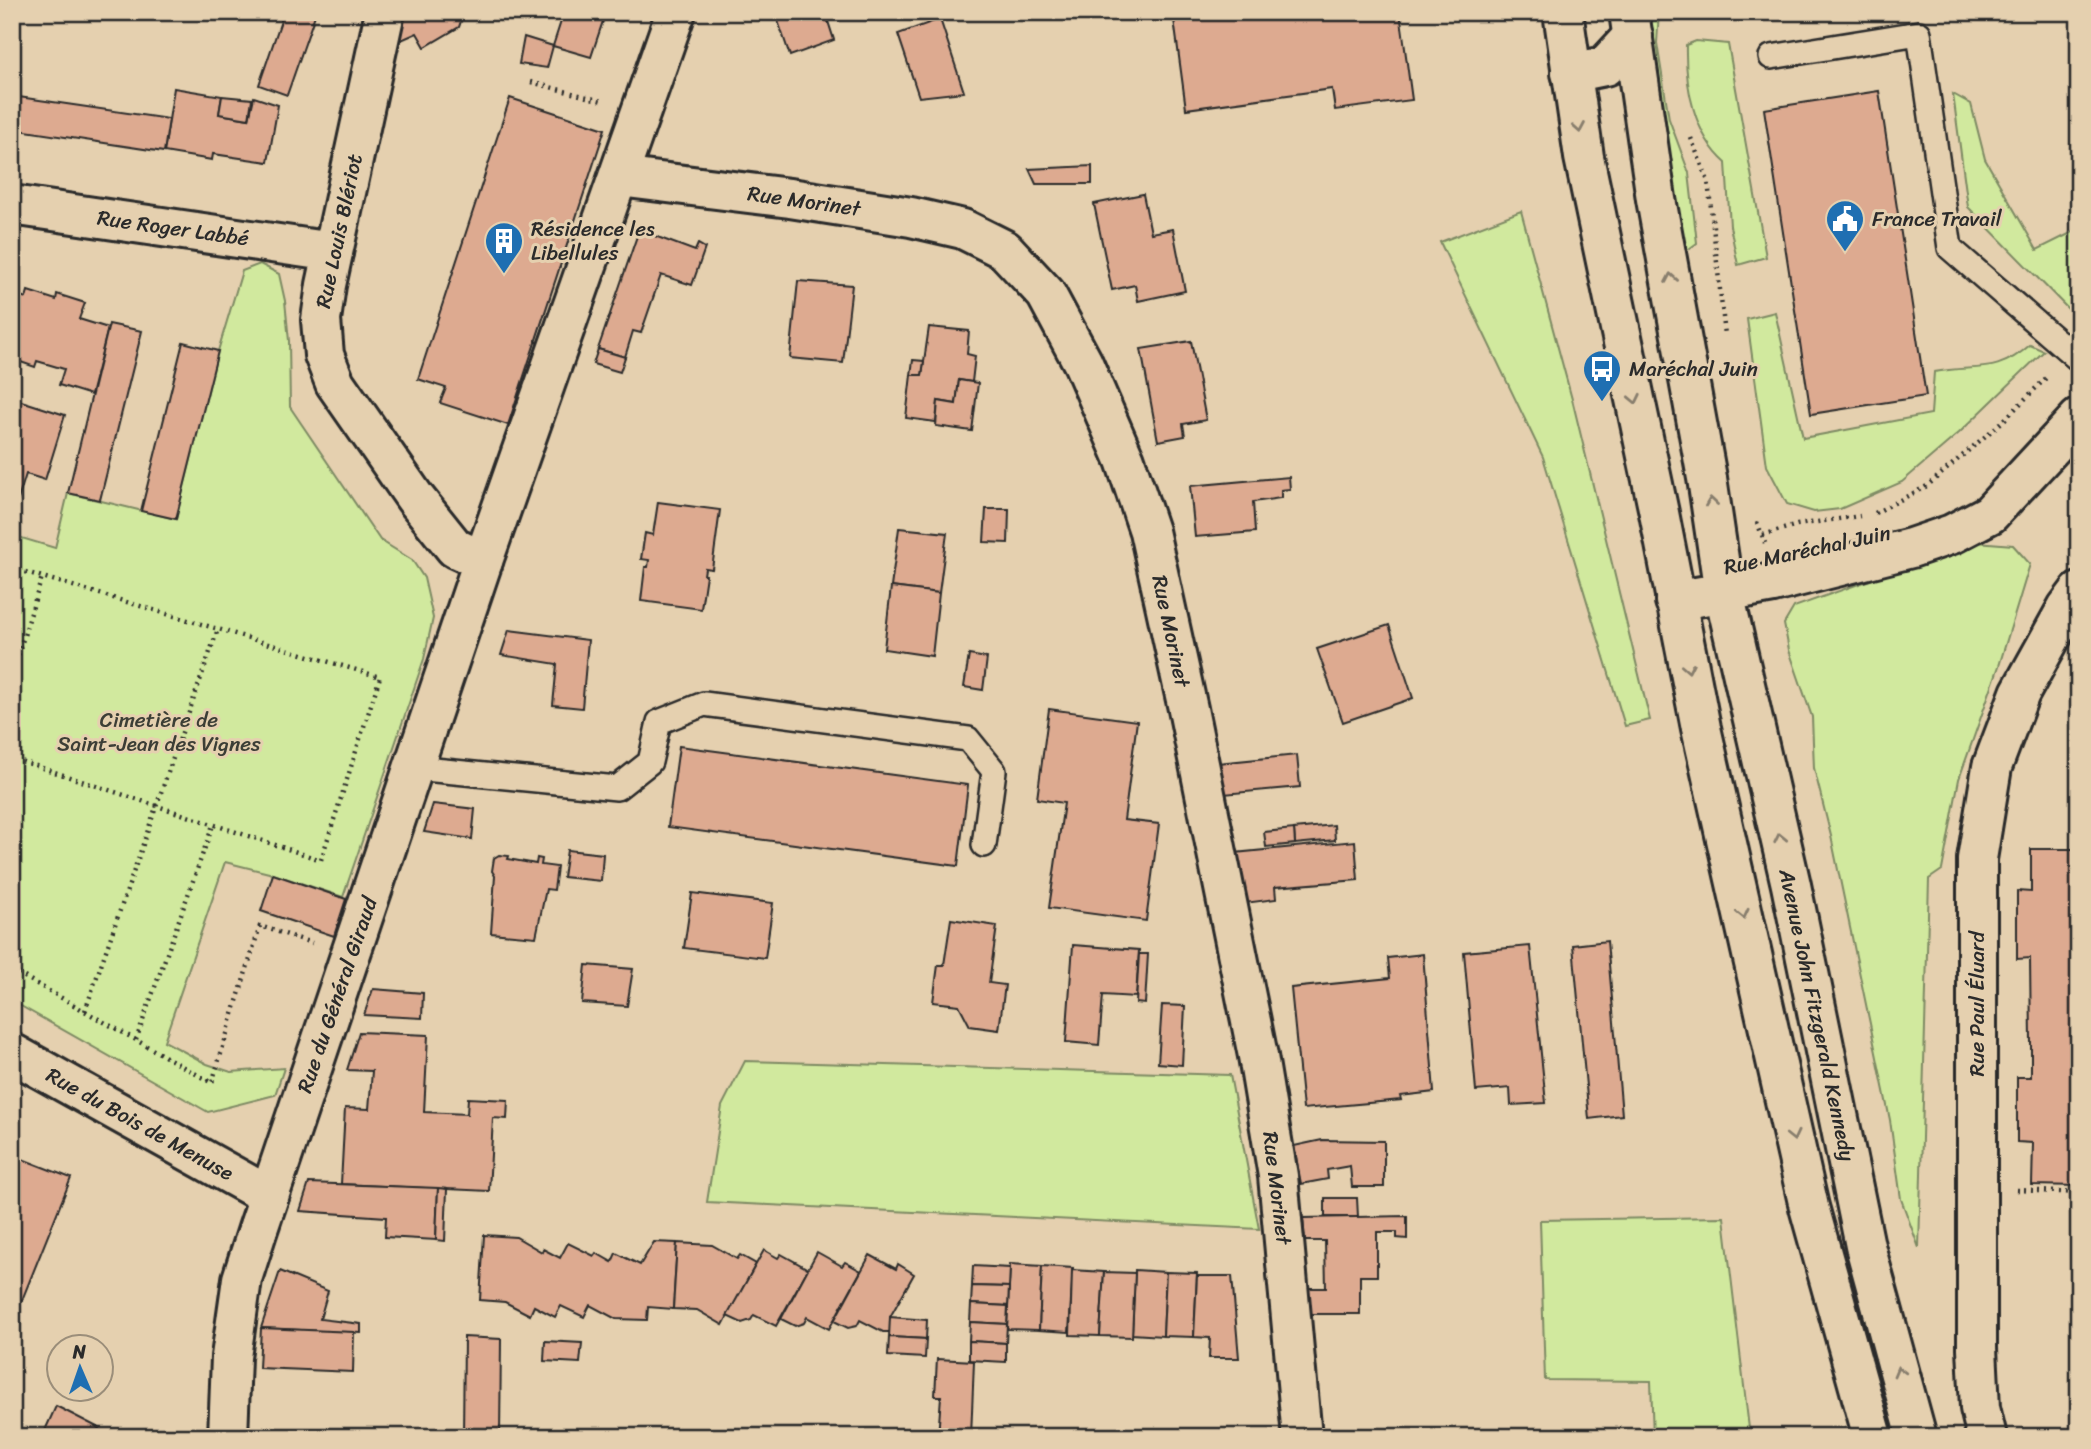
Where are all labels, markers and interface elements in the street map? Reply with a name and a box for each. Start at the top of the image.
one-way arrow [1570,122,1585,134]
street label: Rue Louis Blériot [304,150,374,312]
street label: Rue Morinet [745,174,864,228]
public building icon: France Travail [1824,198,1866,253]
street label: Rue Roger Labbé [95,199,251,257]
place label: France Travail [1872,200,2003,238]
place label: Résidence les Libellules [531,210,655,272]
building icon: Résidence les Libellules [483,220,525,275]
one-way arrow [1664,272,1679,284]
bus stop icon: Maréchal Juin [1581,348,1623,403]
place label: Maréchal Juin [1629,350,1758,388]
one-way arrow [1627,393,1642,405]
one-way arrow [1703,496,1718,508]
street label: Rue Maréchal Juin [1720,514,1894,586]
street label: Rue Morinet [1141,571,1202,692]
one-way arrow [1680,662,1695,674]
park label: Cimetière de Saint-Jean des Vignes [57,701,261,763]
one-way arrow [1774,832,1789,844]
street label: Avenue John Fitzgerald Kennedy [1767,864,1867,1165]
street label: Rue du Général Giraud [286,890,389,1098]
one-way arrow [1734,908,1749,920]
street label: Rue Paul Éluard [1958,930,1996,1076]
street label: Rue du Bois de Menuse [39,1057,241,1191]
street label: Rue Morinet [1251,1129,1303,1248]
one-way arrow [1785,1130,1799,1142]
north arrow [46,1334,116,1404]
text: N [71,1335,87,1368]
one-way arrow [1893,1365,1907,1377]

